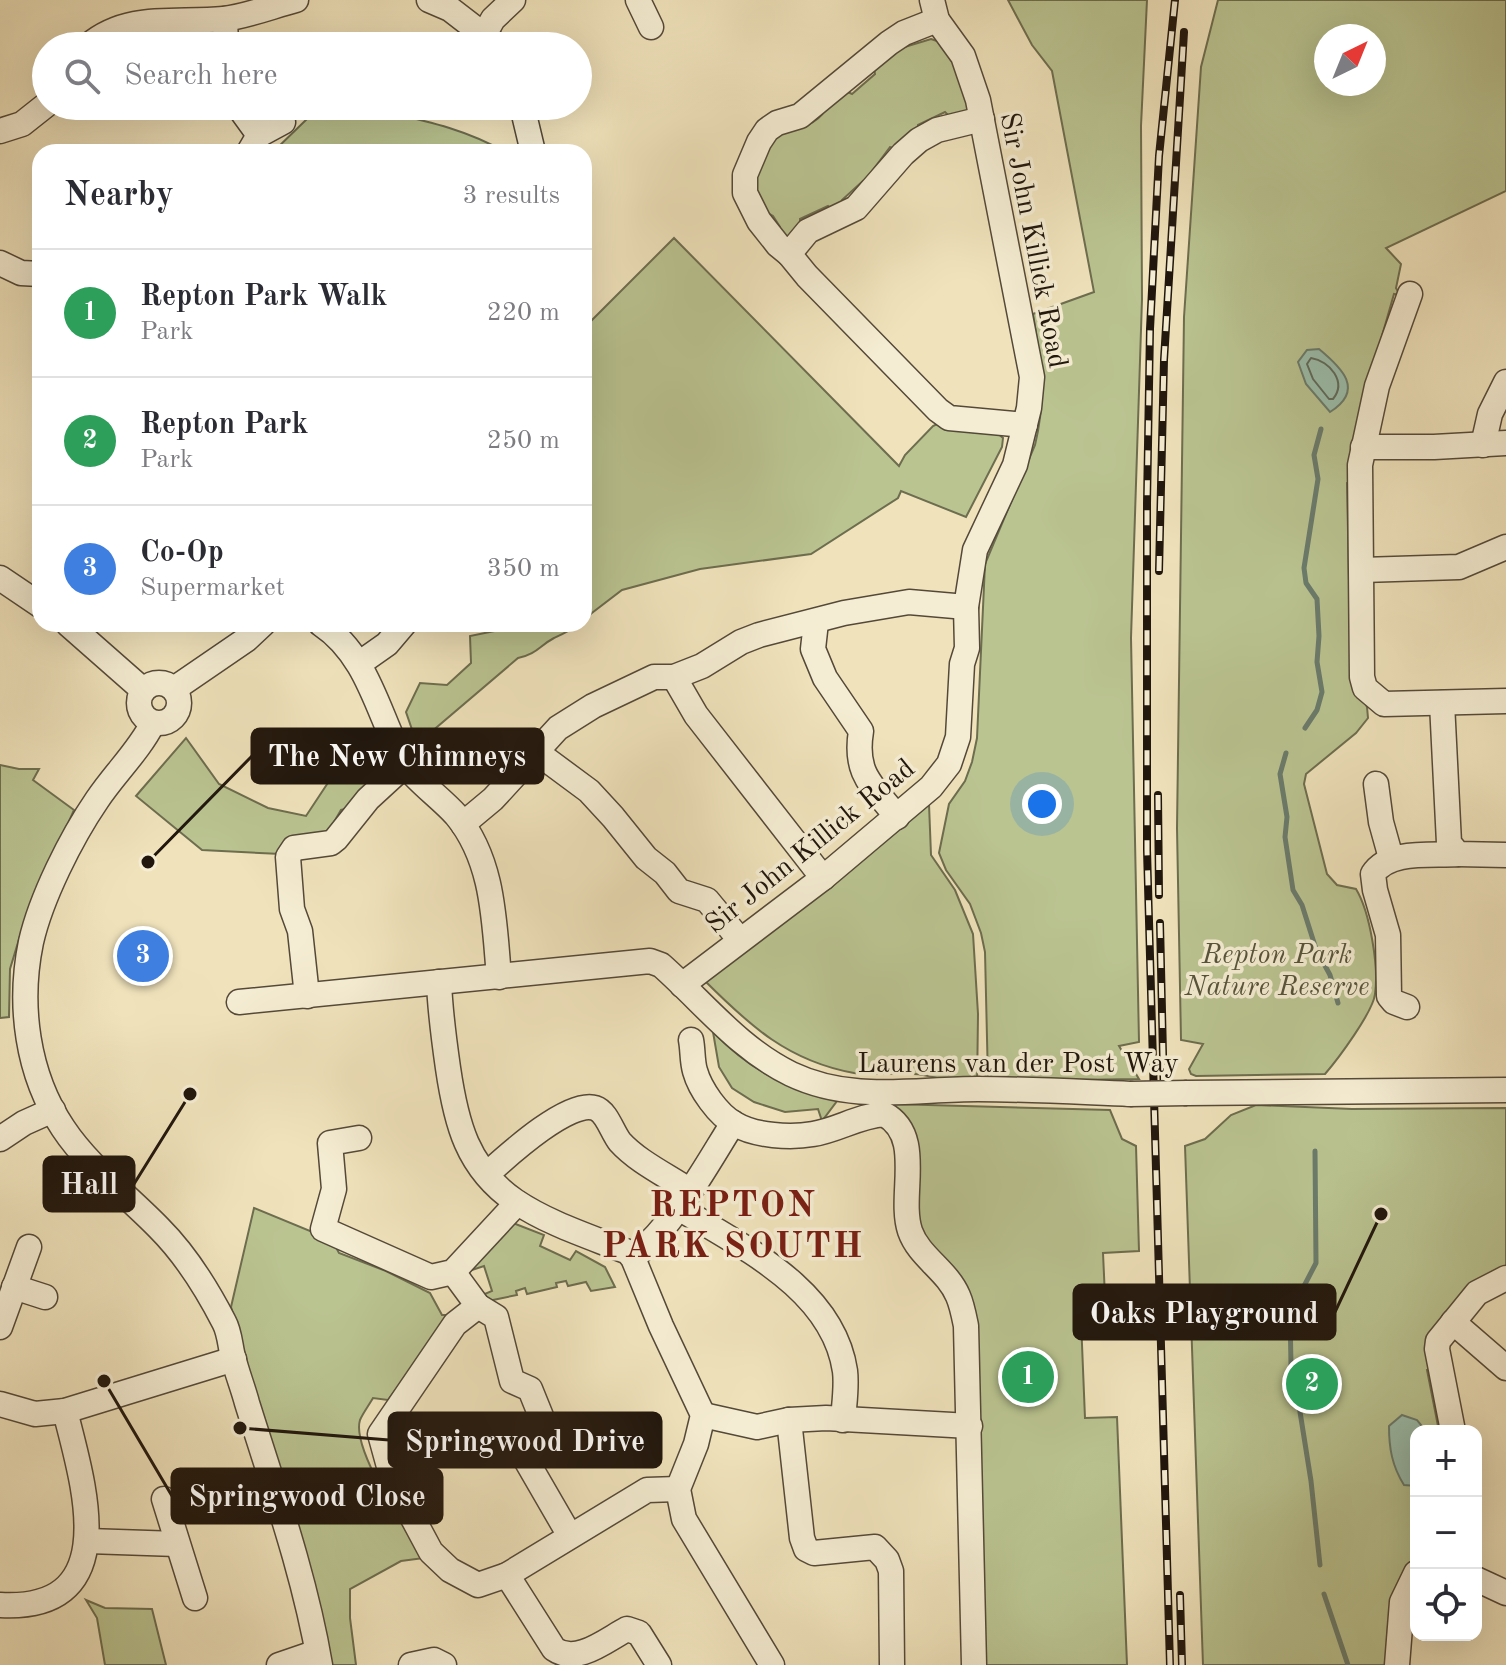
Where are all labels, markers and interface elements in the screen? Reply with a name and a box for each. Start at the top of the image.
north arrow [1314,24,1386,96]
search box [32,32,592,120]
icon: search [60,54,104,98]
text: Search here [124,61,278,91]
street label: Sir John Killick Road [994,110,1071,371]
text: Nearby [64,179,174,213]
text: 3 results [462,183,560,209]
text: Repton Park Walk [140,282,387,312]
text: 1 [82,300,98,326]
text: 220 m [487,300,560,326]
text: Park [140,319,194,345]
text: Repton Park [140,410,308,440]
text: 2 [82,428,98,454]
text: 250 m [487,428,560,454]
text: Park [140,447,194,473]
text: Co-Op [140,538,224,568]
text: 3 [82,556,98,582]
text: 350 m [487,556,560,582]
text: Supermarket [140,575,285,601]
callout: The New Chimneys [252,729,543,783]
text: The New Chimneys [268,743,526,773]
street label: Sir John Killick Road [701,755,921,940]
your location [1022,784,1062,824]
pin: 3 [117,926,169,986]
park label: Repton Park Nature Reserve [1183,942,1370,1002]
street label: Laurens van der Post Way [857,1051,1179,1079]
callout: Hall [44,1157,134,1211]
text: Hall [60,1171,118,1201]
district label: REPTON PARK SOUTH [601,1189,865,1266]
callout: Oaks Playground [1074,1285,1335,1339]
text: Oaks Playground [1089,1300,1319,1330]
pin: 1 [1002,1347,1054,1407]
pin: 2 [1286,1354,1338,1414]
callout: Springwood Drive [389,1413,661,1467]
map controls [1410,1425,1482,1641]
button: + [1410,1425,1482,1497]
text: Springwood Drive [405,1428,645,1458]
callout: Springwood Close [172,1469,442,1523]
text: Springwood Close [188,1483,426,1513]
button: − [1410,1497,1482,1569]
button: locate [1410,1569,1482,1641]

